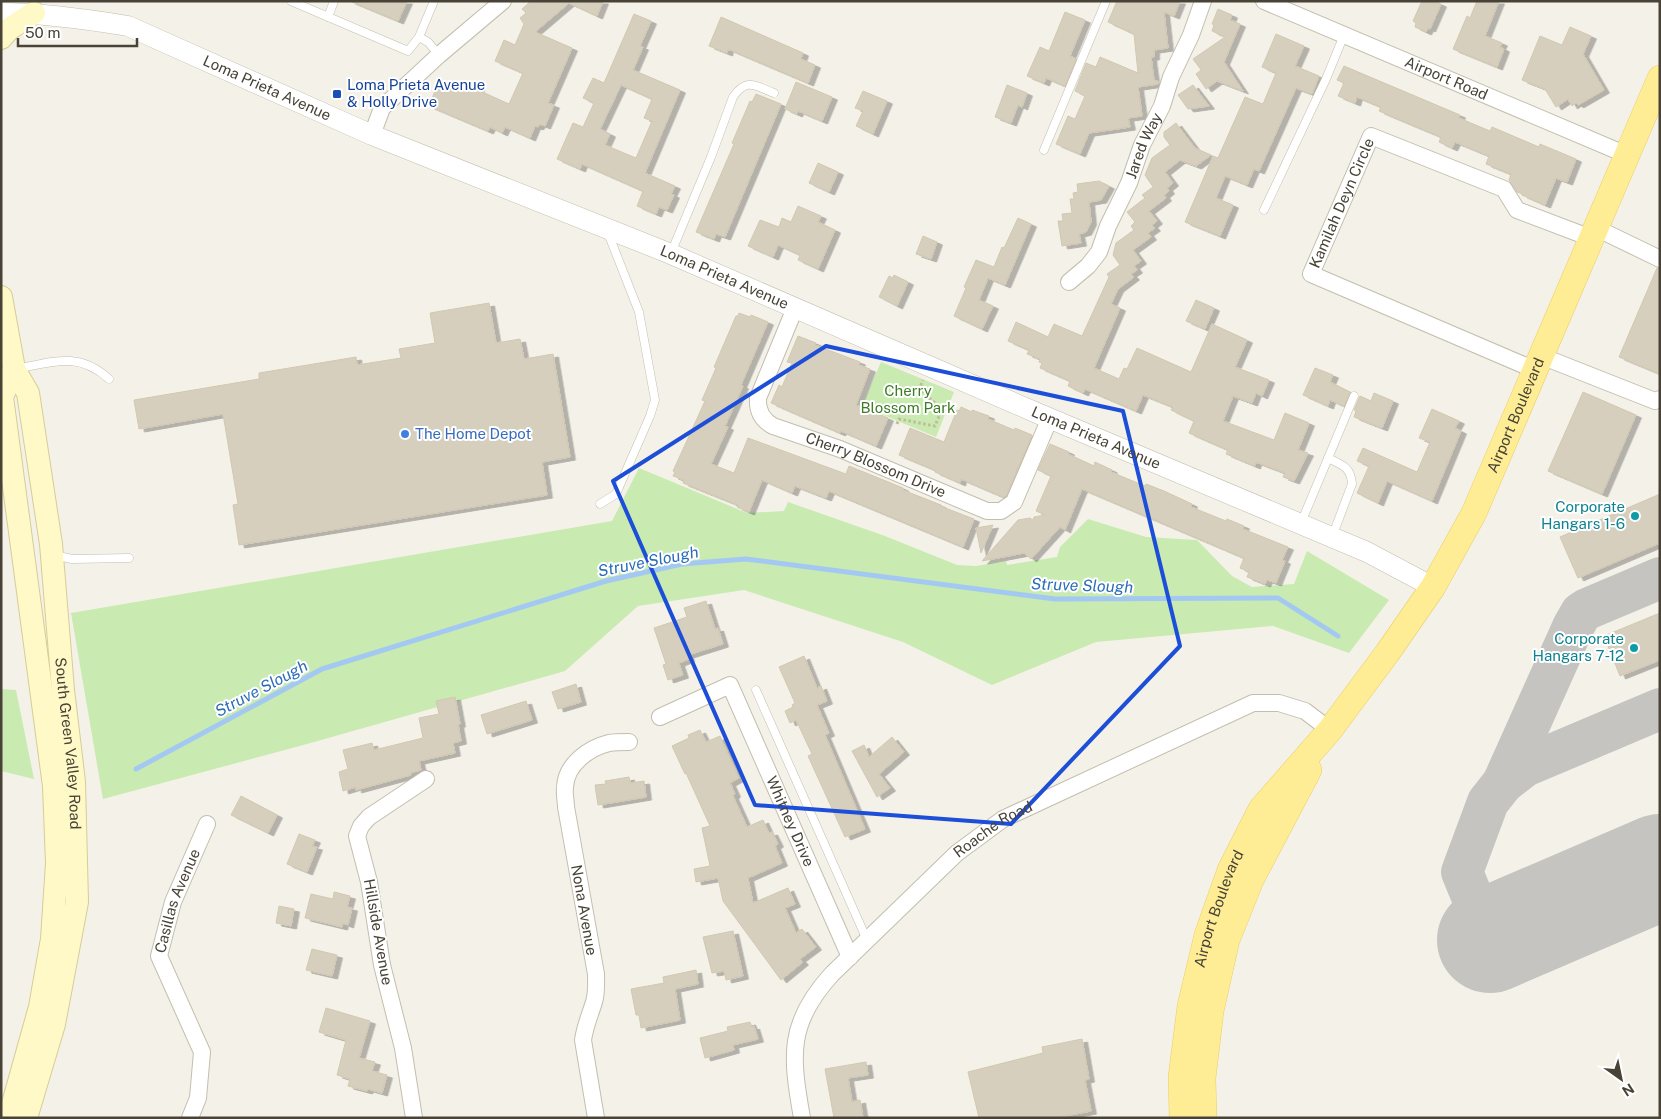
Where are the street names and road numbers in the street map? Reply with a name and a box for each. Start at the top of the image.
street label: Loma Prieta Avenue [201,52,334,124]
street label: Airport Road [1402,53,1491,103]
street label: Jared Way [1122,110,1165,181]
street label: Kamilah Deyn Circle [1306,135,1377,271]
street label: Loma Prieta Avenue [658,242,791,312]
street label: Airport Boulevard [1483,355,1547,475]
street label: Loma Prieta Avenue [1029,403,1163,472]
street label: Cherry Blossom Drive [803,429,949,501]
street label: South Green Valley Road [52,657,84,830]
street label: Whitney Drive [763,773,818,869]
street label: Roache Road [950,798,1035,861]
street label: Casillas Avenue [151,846,203,955]
street label: Airport Boulevard [1191,847,1247,969]
street label: Nona Avenue [568,863,601,957]
street label: Hillside Avenue [361,877,396,986]

